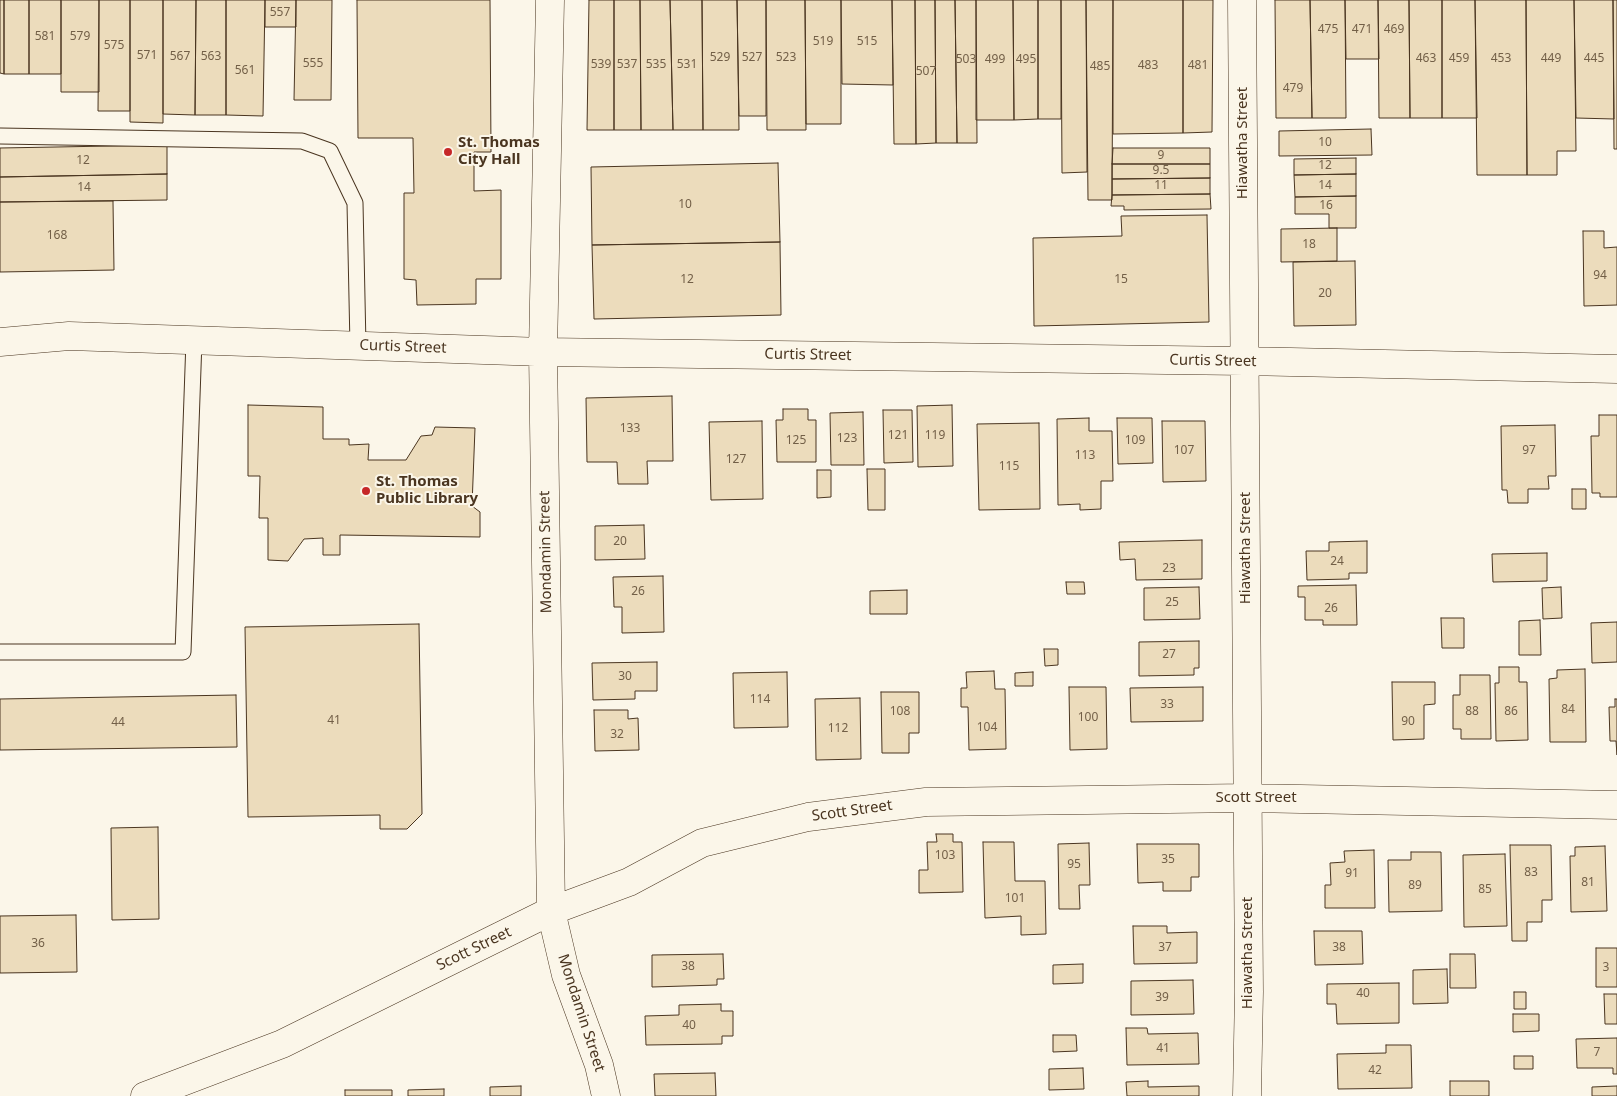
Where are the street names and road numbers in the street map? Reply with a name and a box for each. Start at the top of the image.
street label: Hiawatha Street [1234,87,1252,199]
street label: Curtis Street [359,336,447,358]
street label: Curtis Street [764,345,852,365]
street label: Curtis Street [1169,351,1257,371]
street label: Mondamin Street [536,491,556,613]
street label: Hiawatha Street [1237,492,1255,604]
street label: Scott Street [1215,789,1297,807]
street label: Scott Street [811,796,893,826]
street label: Hiawatha Street [1239,897,1257,1009]
street label: Scott Street [434,923,514,975]
street label: Mondamin Street [554,952,608,1074]

